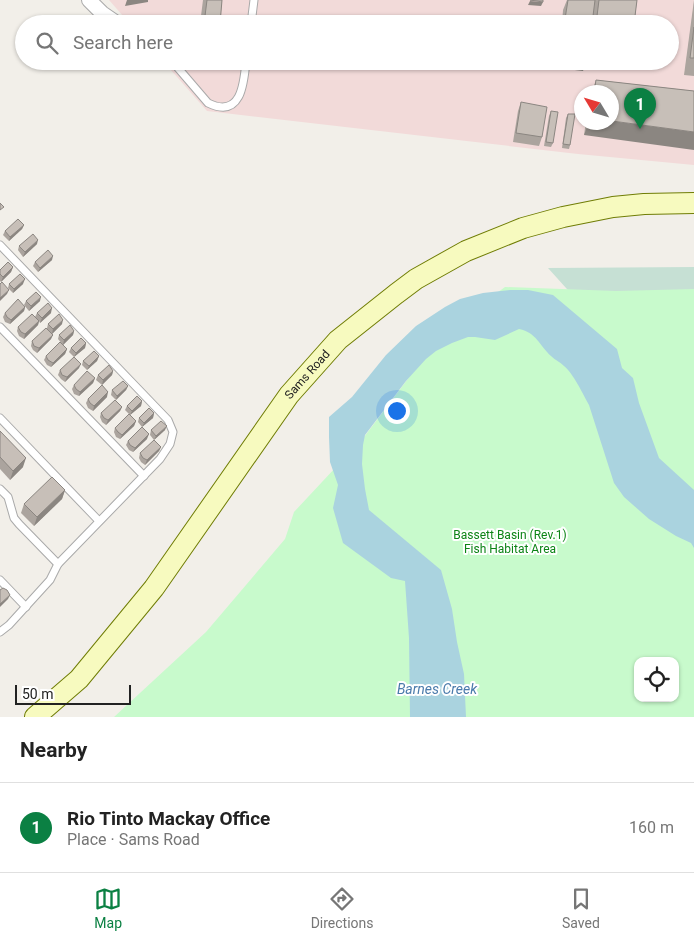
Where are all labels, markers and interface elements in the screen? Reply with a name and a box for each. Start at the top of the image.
search box [15,15,679,70]
icon: search [33,29,61,57]
text: Search here [73,31,173,54]
north arrow [574,85,619,130]
pin: 1 [624,88,656,129]
street label: Sams Road [282,347,333,402]
your location [384,398,410,424]
park label: Bassett Basin (Rev.1) Fish Habitat Area [453,528,567,556]
map controls [634,657,679,702]
button: locate [634,657,679,702]
water label: Barnes Creek [397,681,478,697]
scale bar [15,682,131,705]
text: 50 m [22,686,54,702]
text: Nearby [20,738,87,762]
text: Rio Tinto Mackay Office [67,807,270,830]
text: 1 [31,818,41,837]
text: 160 m [629,818,674,837]
text: Place · Sams Road [67,830,200,849]
tab: Map [94,885,122,931]
tab: Directions [311,885,374,931]
tab: Saved [562,885,600,931]

